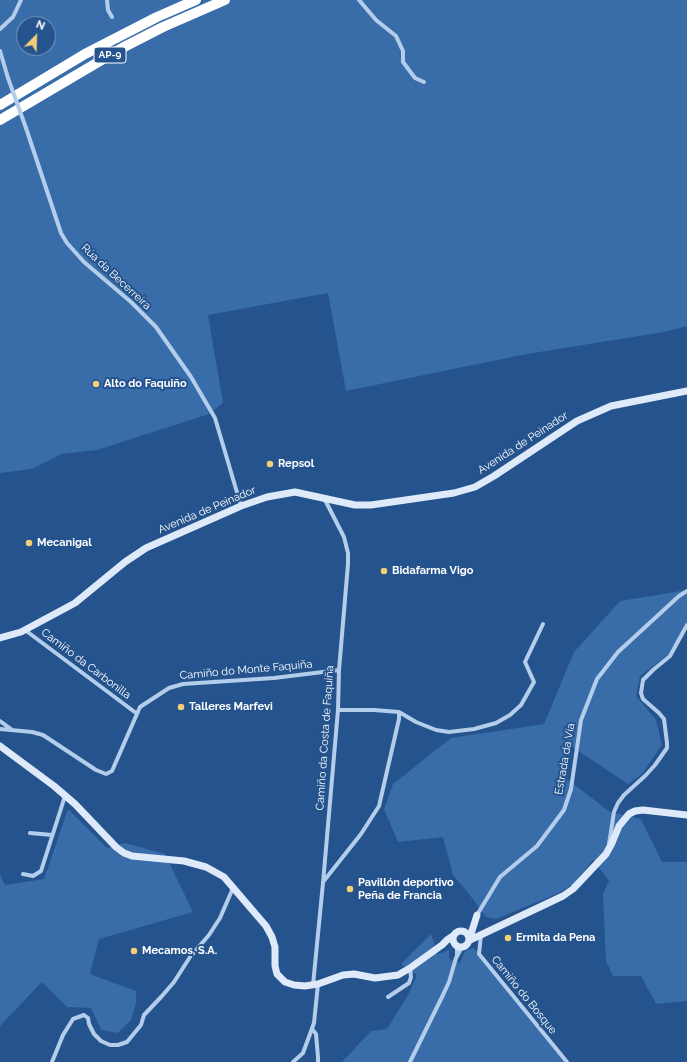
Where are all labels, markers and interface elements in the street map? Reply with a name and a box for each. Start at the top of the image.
north arrow [16,16,56,56]
text: N [34,18,47,33]
road number: AP-9 [94,47,126,63]
street label: Rúa da Becerreira [78,241,154,313]
place label: Alto do Faquiño [104,377,187,391]
marker: Alto do Faquiño [91,379,101,389]
street label: Avenida de Peinador [475,409,571,477]
place label: Repsol [278,457,314,471]
marker: Repsol [265,459,275,469]
street label: Avenida de Peinador [156,483,258,537]
place label: Mecanigal [37,536,92,550]
marker: Mecanigal [24,538,34,548]
place label: Bidafarma Vigo [392,564,473,578]
marker: Bidafarma Vigo [379,566,389,576]
street label: Camiño da Carbonilla [39,626,133,702]
street label: Camiño do Monte Faquiña [179,658,313,682]
street label: Camiño da Costa de Faquiña [313,665,337,811]
place label: Talleres Marfevi [189,700,273,714]
marker: Talleres Marfevi [176,702,186,712]
street label: Estrada da Vía [552,722,578,796]
place label: Pavillón deportivo Peña de Francia [358,876,454,902]
marker: Pavillón deportivo Peña de Francia [345,884,355,894]
place label: Ermita da Pena [516,931,595,945]
marker: Ermita da Pena [503,933,513,943]
place label: Mecamos, S.A. [142,944,217,958]
marker: Mecamos, S.A. [129,946,139,956]
street label: Camiño do Bosque [488,953,560,1037]

